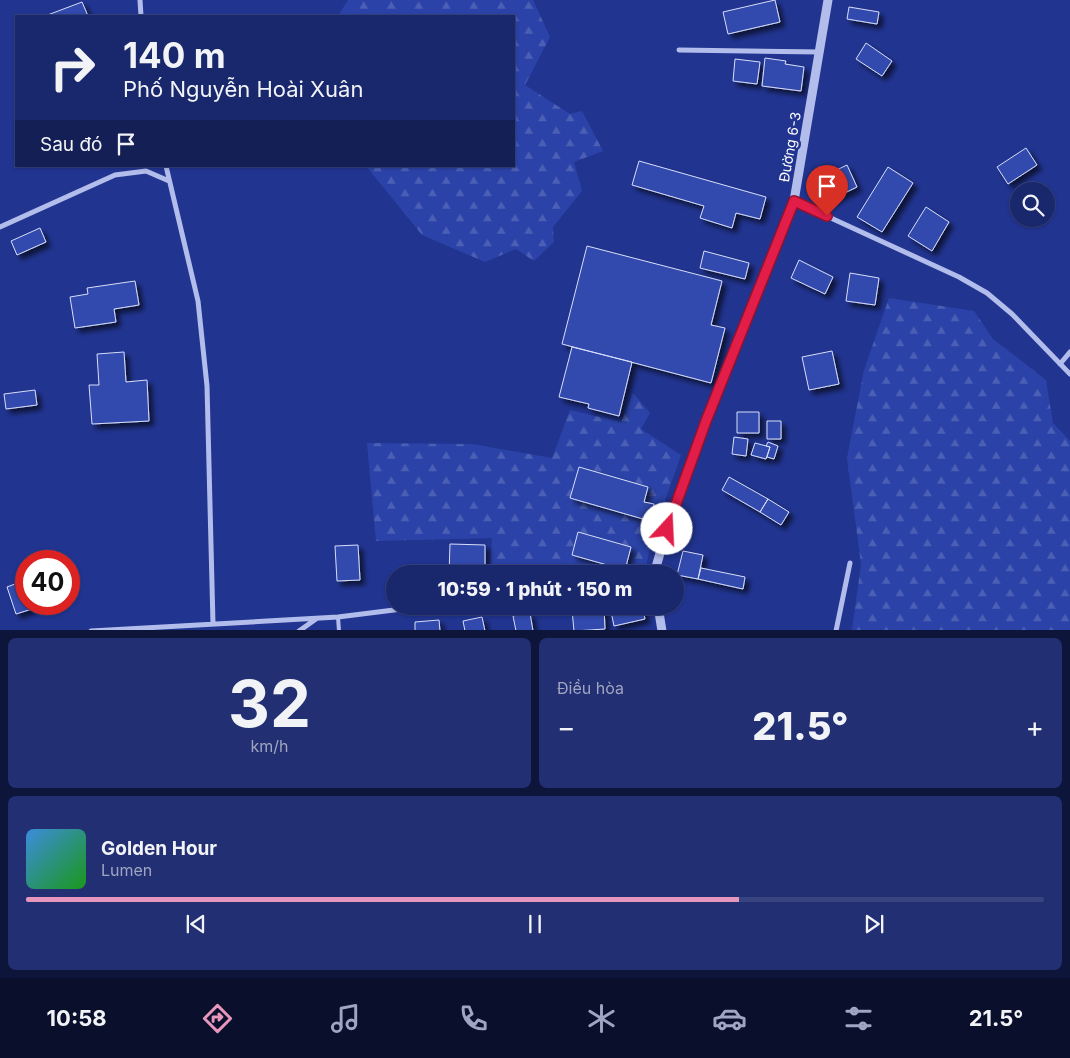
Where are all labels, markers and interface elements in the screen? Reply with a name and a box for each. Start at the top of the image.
text: 140 m [123,34,226,76]
icon: right [40,35,105,100]
text: Phố Nguyễn Hoài Xuân [123,76,363,102]
street label: Đường 6-3 [775,110,804,183]
icon: arrive [112,130,140,158]
text: Sau đó [40,133,102,156]
pin [806,165,848,216]
icon: arrive [813,172,841,200]
map controls [1010,182,1055,227]
button: search [1010,182,1055,227]
position arrow [640,502,692,554]
speed limit sign: 40 [15,550,80,615]
text: 10:59 · 1 phút · 150 m [438,578,632,601]
text: 32 [228,664,311,743]
text: Điều hòa [557,678,624,698]
text: 21.5° [752,703,849,749]
text: − [557,710,576,744]
text: + [1025,710,1044,744]
text: km/h [250,736,289,756]
text: Golden Hour [101,837,217,860]
text: Lumen [101,860,152,880]
icon: previous [182,910,210,938]
icon: pause [521,910,549,938]
icon: next [860,910,888,938]
icon: directions [200,1001,235,1036]
icon: music [328,1001,363,1036]
icon: phone [456,1001,491,1036]
icon: climate [584,1001,619,1036]
icon: car [712,1001,747,1036]
icon: filters [841,1001,876,1036]
text: 10:58 [47,1005,107,1031]
text: 21.5° [969,1005,1023,1031]

